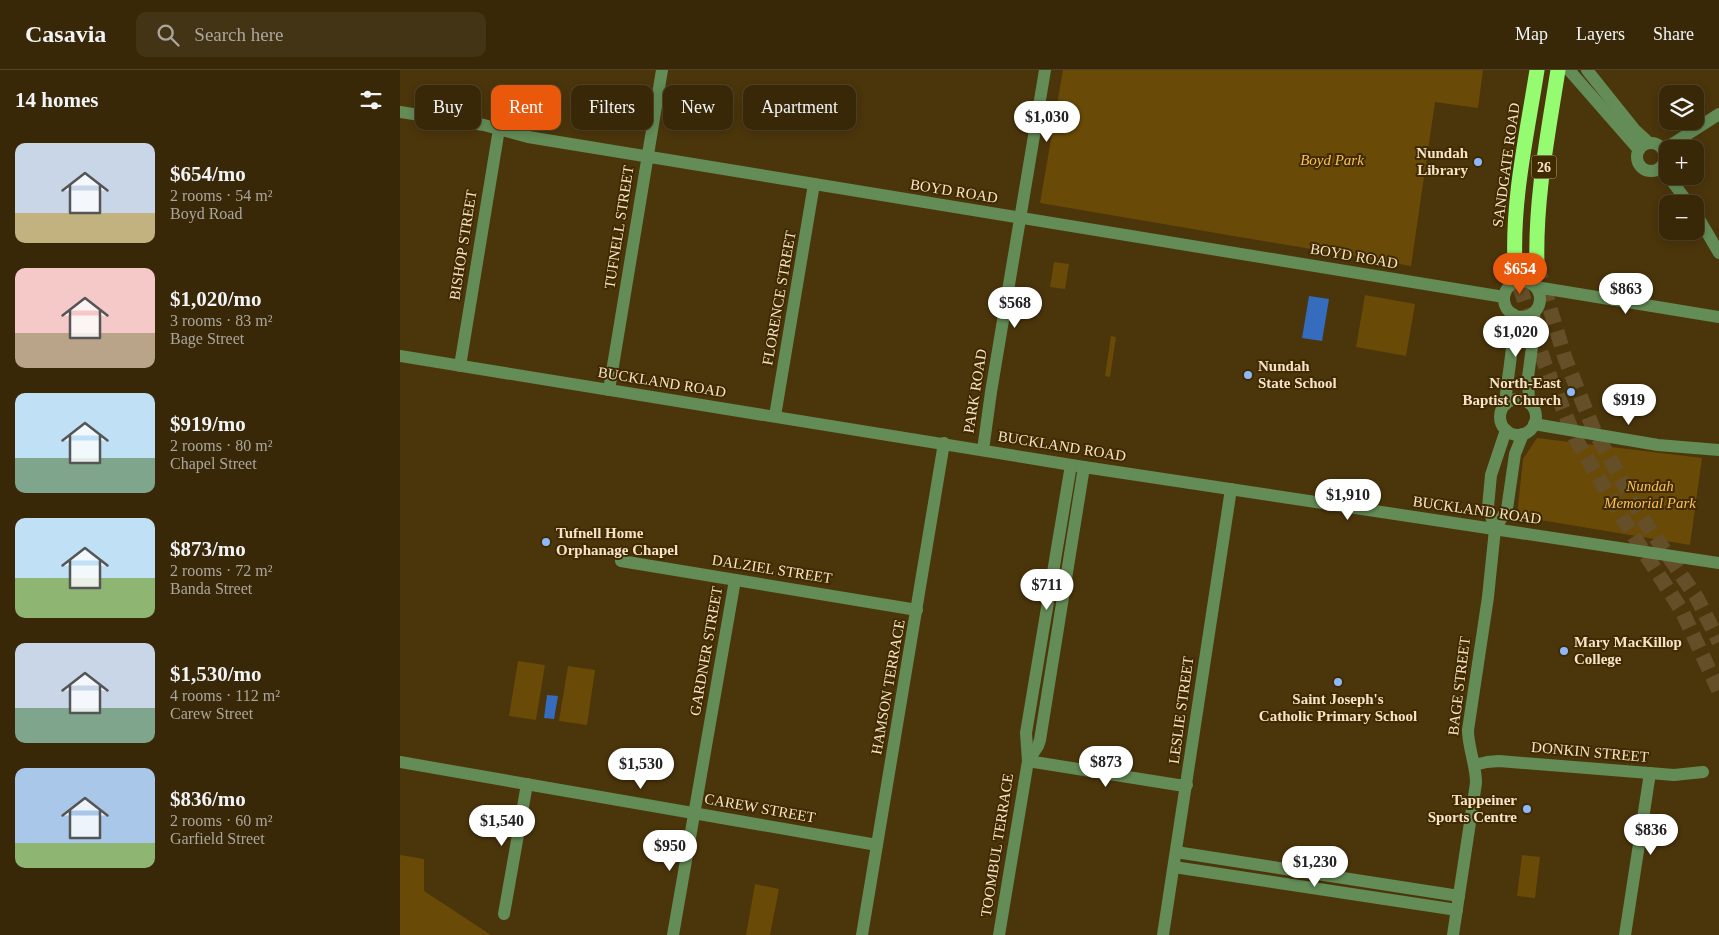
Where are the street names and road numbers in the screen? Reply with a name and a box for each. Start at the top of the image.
street label: SANDGATE ROAD [1489,102,1523,228]
road number: 26 [1532,155,1556,178]
street label: TUFNELL STREET [601,164,637,290]
street label: BOYD ROAD [909,176,999,206]
street label: BISHOP STREET [446,189,480,301]
street label: FLORENCE STREET [759,230,799,366]
street label: BOYD ROAD [1309,240,1399,272]
street label: PARK ROAD [960,348,990,434]
street label: BUCKLAND ROAD [597,364,727,400]
street label: BUCKLAND ROAD [997,428,1127,464]
street label: BUCKLAND ROAD [1412,493,1542,527]
street label: DALZIEL STREET [711,552,833,586]
street label: GARDNER STREET [687,585,725,717]
street label: HAMSON TERRACE [868,618,908,756]
street label: BAGE STREET [1445,636,1473,736]
street label: LESLIE STREET [1166,655,1196,765]
street label: DONKIN STREET [1531,739,1649,765]
street label: TOOMBUL TERRACE [978,772,1016,918]
street label: CAREW STREET [703,790,817,826]

